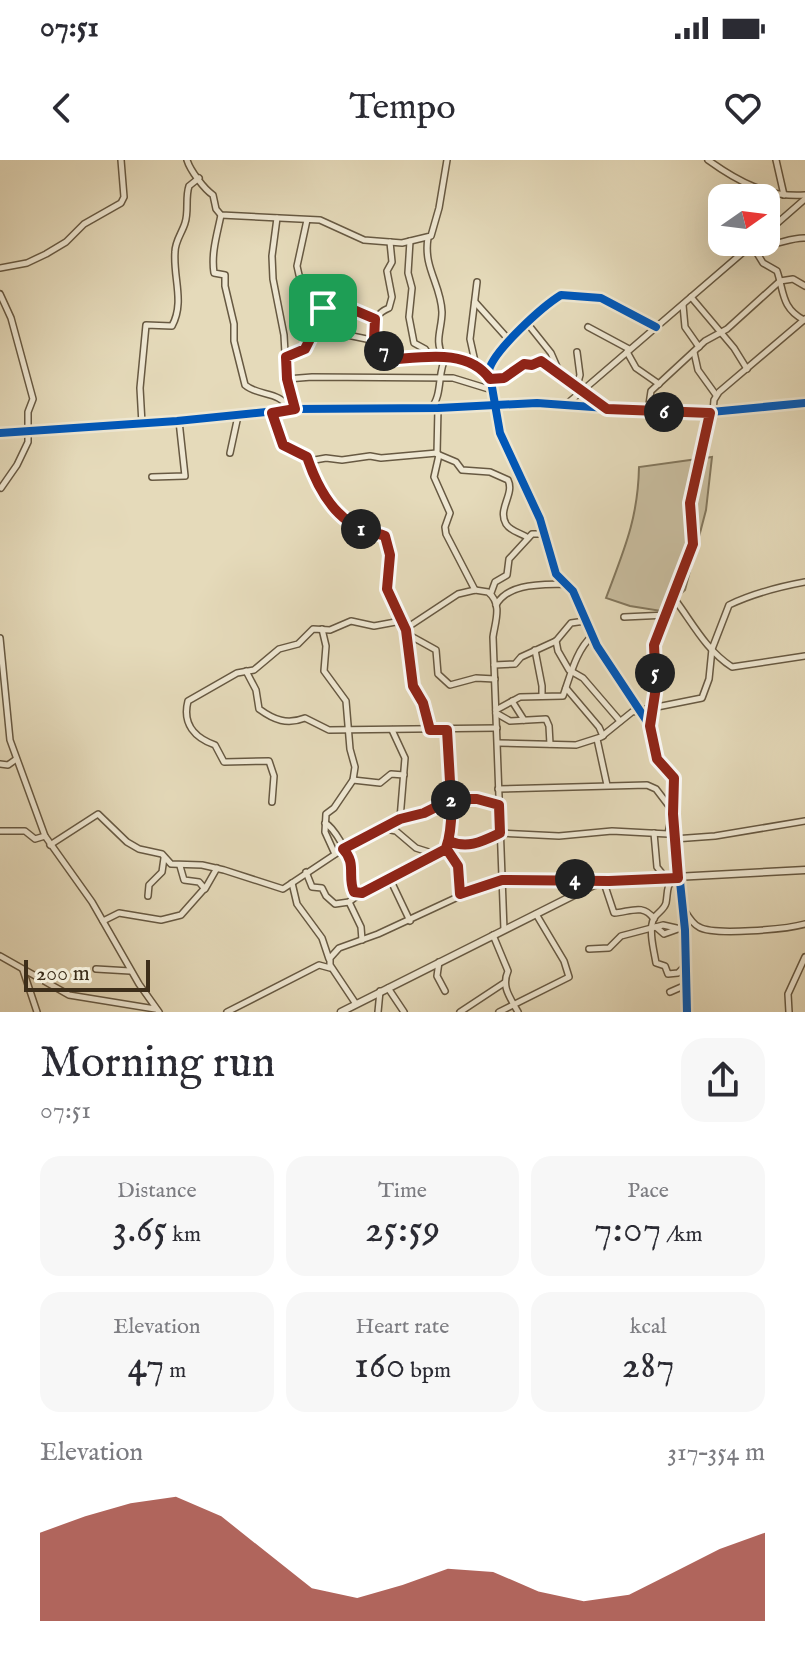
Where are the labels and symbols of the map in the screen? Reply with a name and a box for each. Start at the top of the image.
north arrow [708,184,780,256]
pin [289,274,357,342]
pin: 7 [364,331,404,371]
pin: 6 [644,392,684,432]
pin: 1 [341,509,381,549]
pin: 5 [635,653,675,693]
pin: 2 [431,780,471,820]
pin: 4 [555,859,595,899]
scale bar [24,956,150,992]

